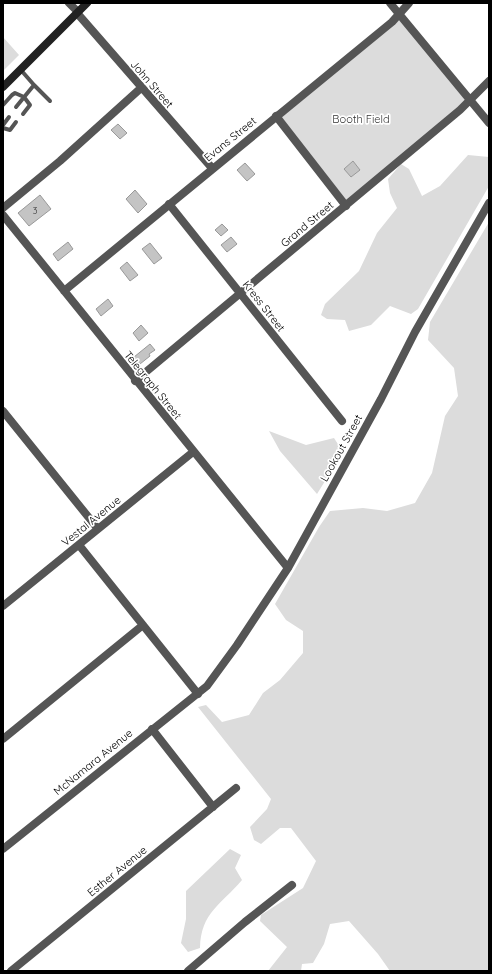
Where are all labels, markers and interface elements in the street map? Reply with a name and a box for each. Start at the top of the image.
street label: John Street [127,57,177,111]
park label: Booth Field [332,112,390,126]
street label: Evans Street [201,114,259,164]
street label: Grand Street [278,198,336,250]
house number: 3 [33,205,38,216]
street label: Kress Street [240,278,288,335]
street label: Telegraph Street [121,348,185,422]
street label: Lookout Street [317,412,365,484]
street label: Vestal Avenue [59,493,123,549]
street label: McNamara Avenue [51,726,135,798]
street label: Esther Avenue [84,843,150,899]

